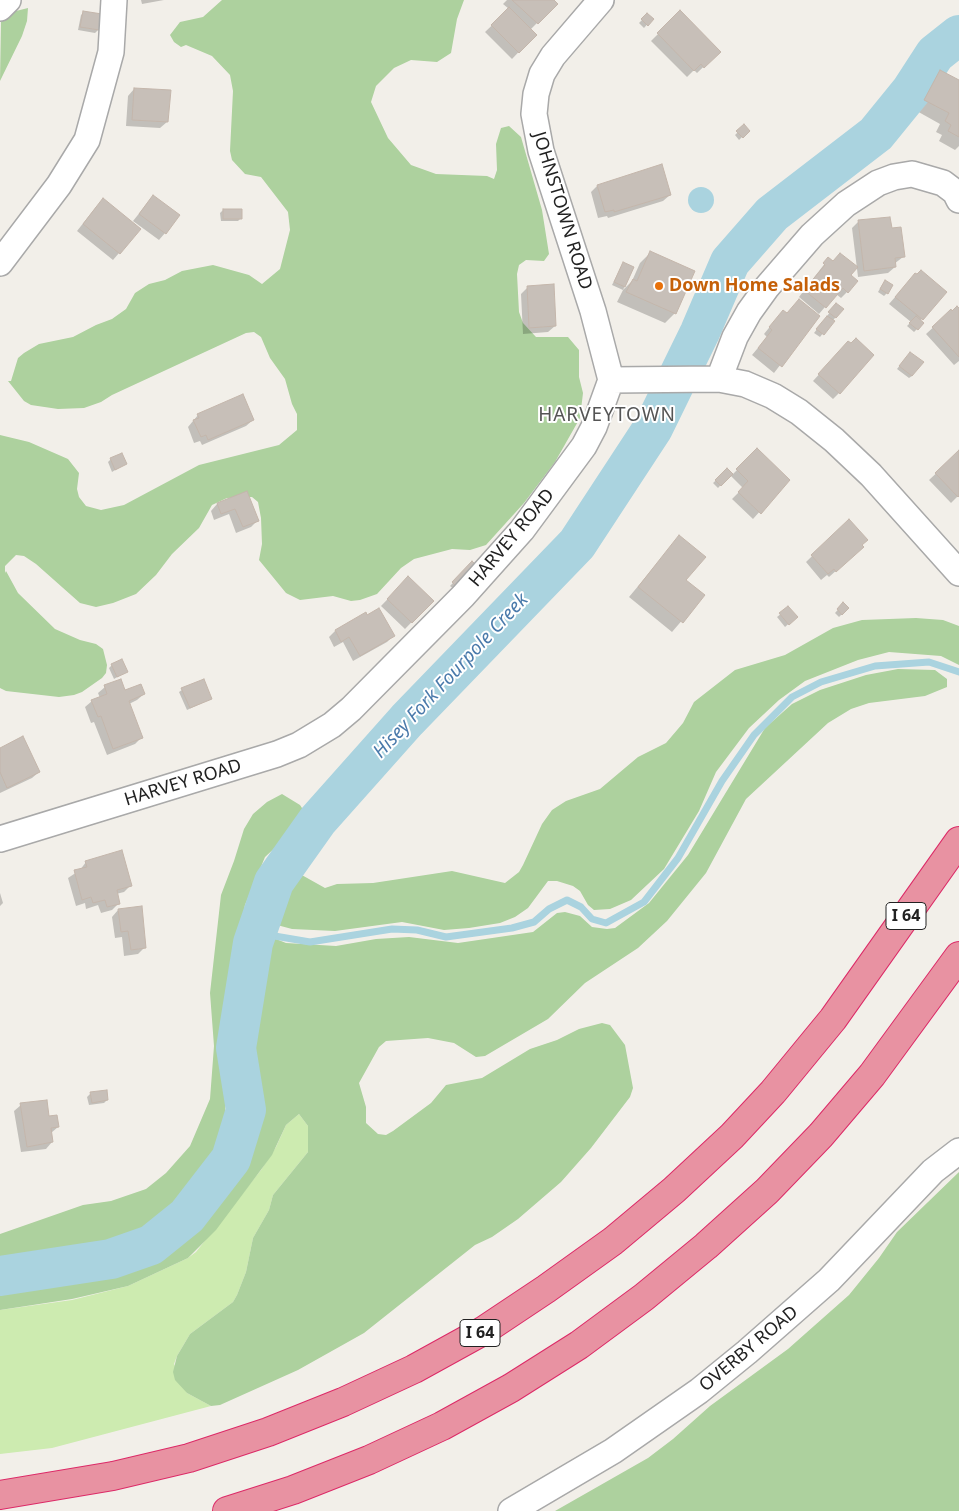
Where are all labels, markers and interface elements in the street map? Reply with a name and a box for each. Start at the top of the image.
street label: JOHNSTOWN ROAD [528,129,596,293]
place label: Down Home Salads [669,275,840,297]
marker: Down Home Salads [653,280,665,292]
district label: HARVEYTOWN [537,405,677,427]
street label: HARVEY ROAD [465,485,559,591]
water label: Hisey Fork Fourpole Creek [369,589,533,763]
street label: HARVEY ROAD [122,755,244,811]
road number: I 64 [886,902,926,929]
street label: OVERBY ROAD [695,1302,803,1396]
road number: I 64 [460,1320,500,1346]

